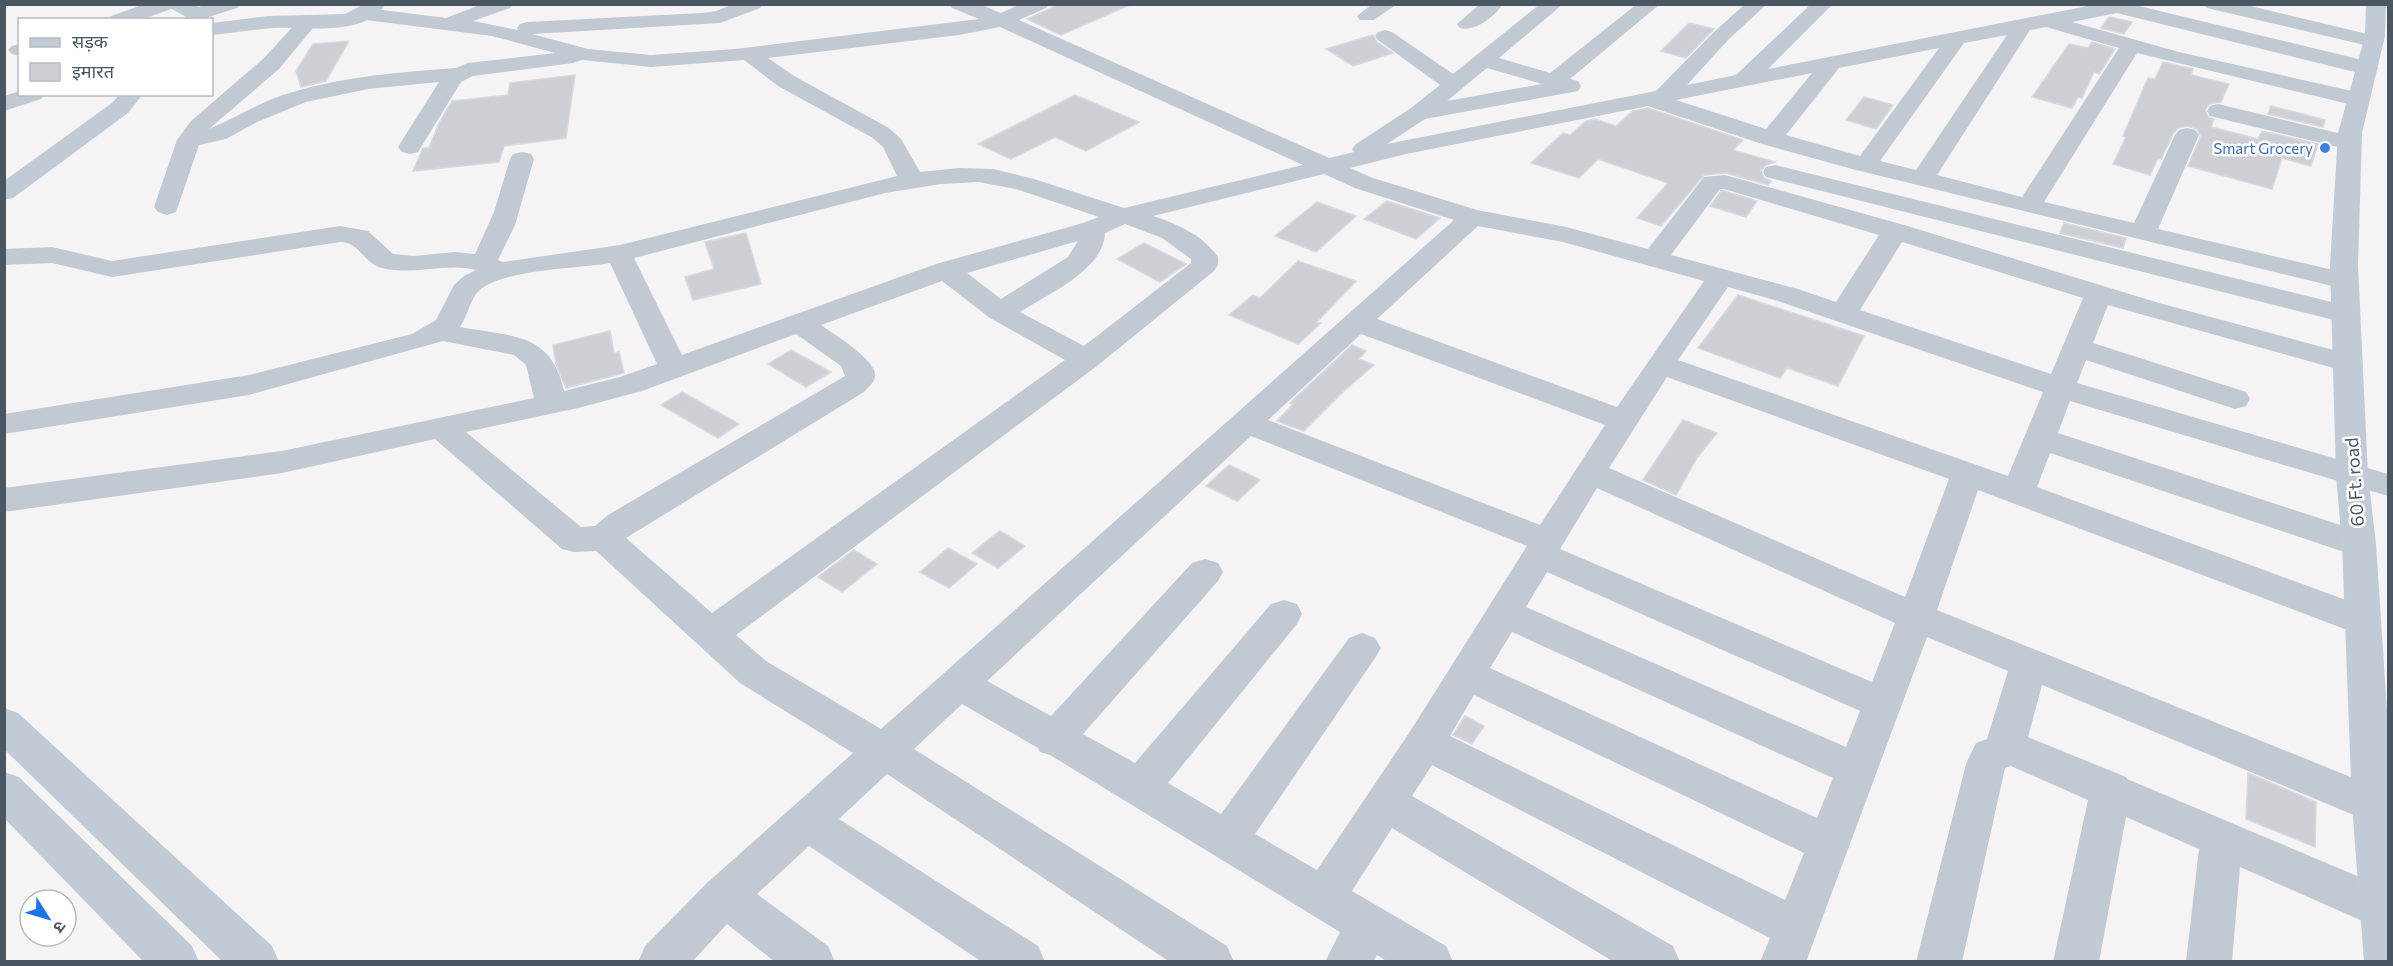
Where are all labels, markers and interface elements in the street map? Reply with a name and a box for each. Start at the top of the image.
legend [18,18,213,96]
text: सड़क [72,30,109,52]
text: इमारत [72,60,115,82]
place label: Smart Grocery [2213,139,2313,157]
marker: Smart Grocery [2318,141,2332,155]
street label: 60 Ft. road [2340,437,2368,527]
north arrow [18,888,78,948]
text: उ [50,918,71,937]

